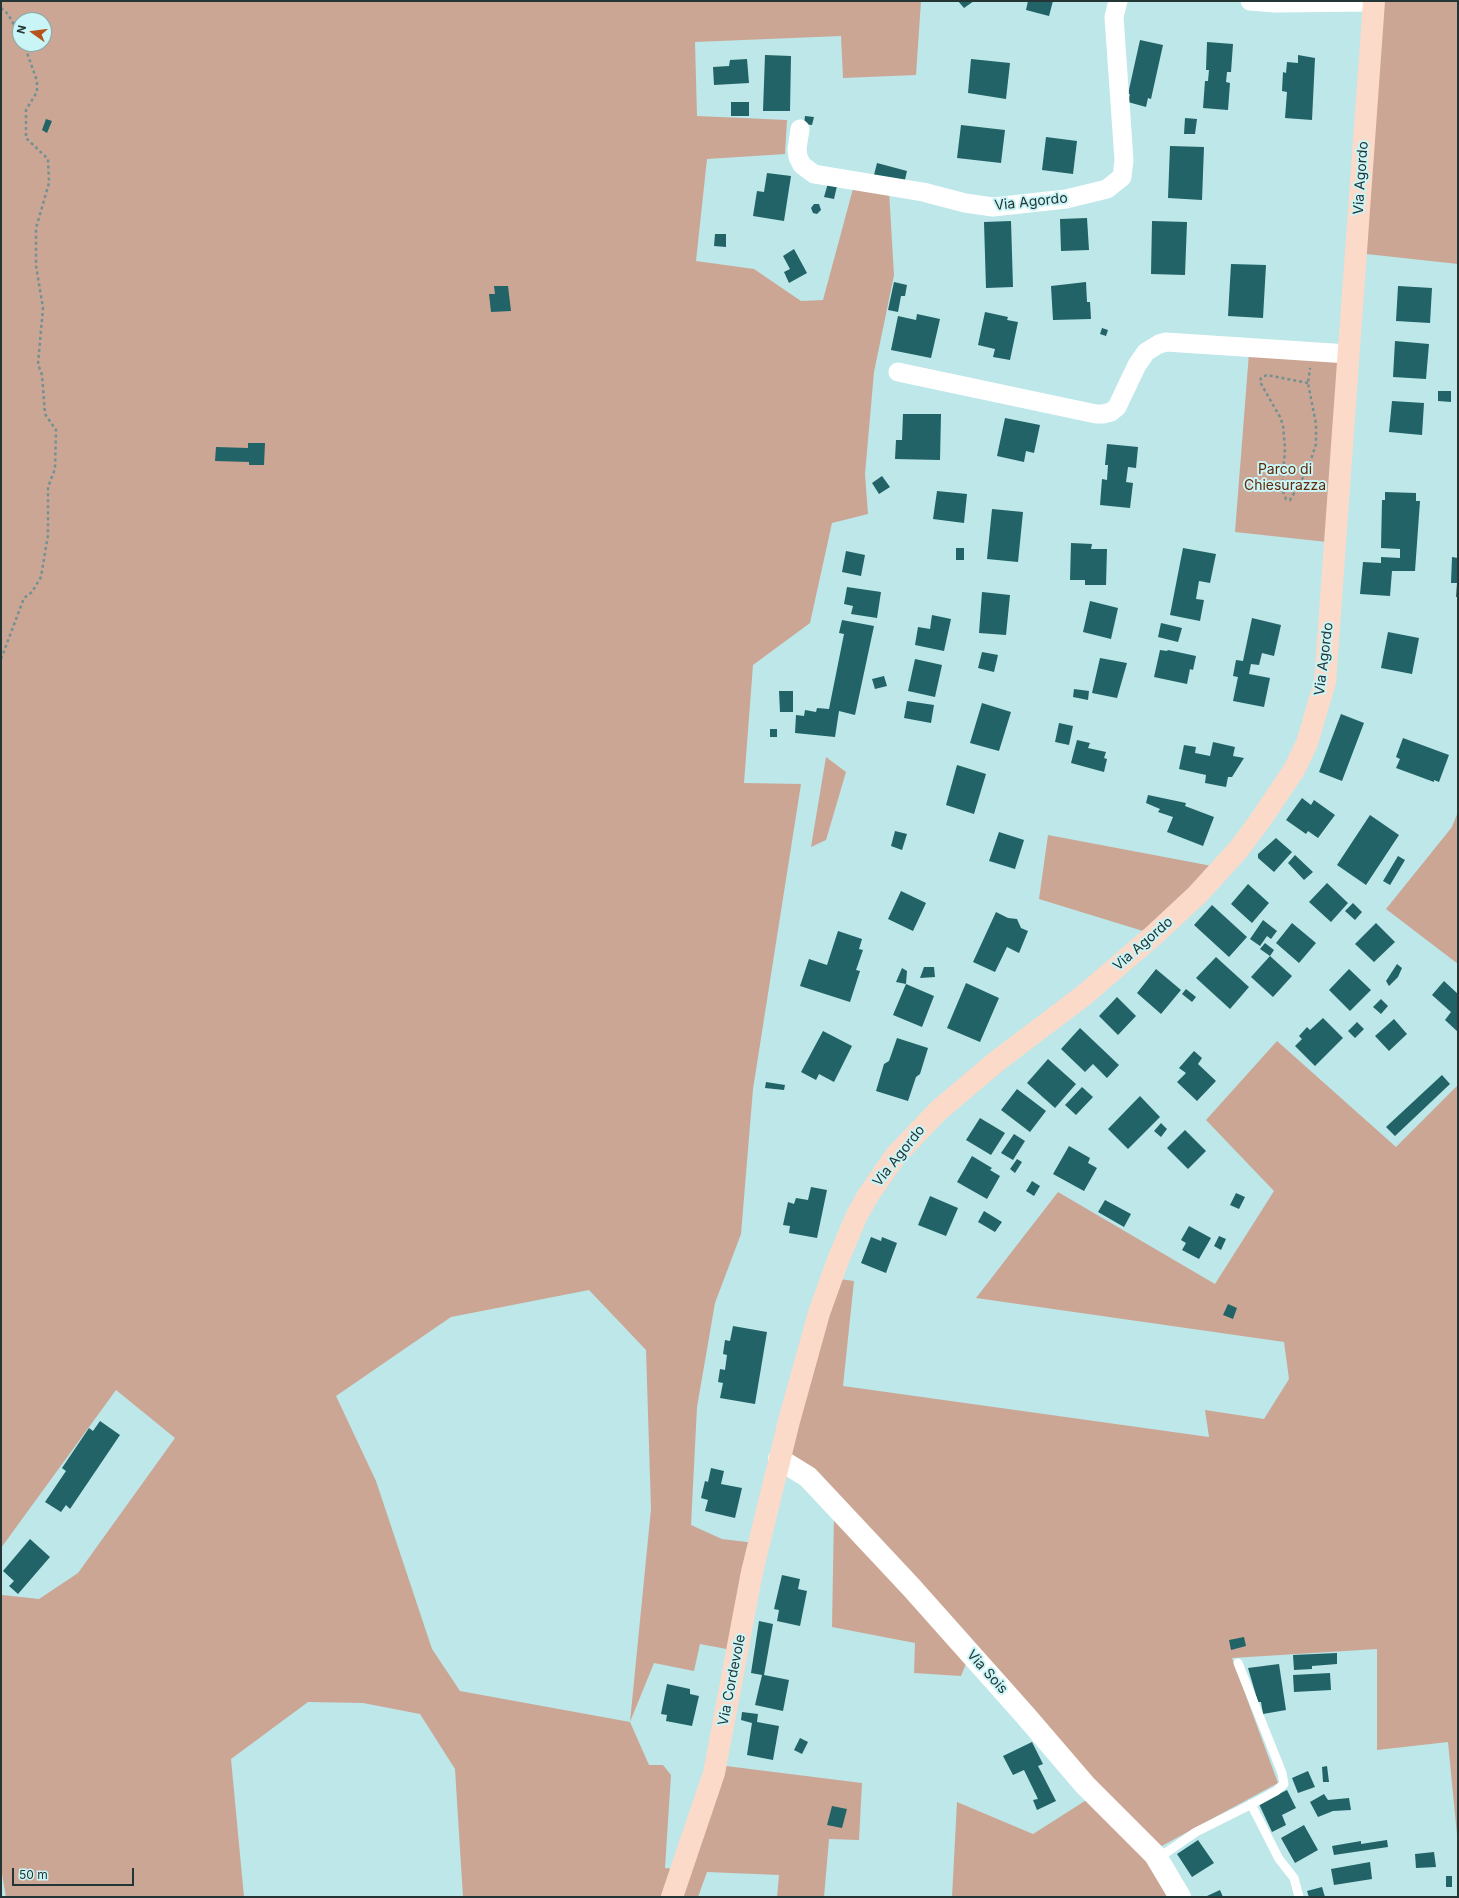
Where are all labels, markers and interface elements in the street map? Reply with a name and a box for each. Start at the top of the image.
north arrow [12,12,52,52]
text: N [14,24,29,35]
street label: Via Agordo [1350,141,1372,215]
street label: Via Agordo [994,190,1068,214]
park label: Parco di Chiesurazza [1244,462,1326,494]
street label: Via Agordo [1311,622,1337,696]
street label: Via Agordo [1110,914,1176,974]
street label: Via Agordo [869,1122,929,1190]
street label: Via Cordevole [715,1633,749,1727]
street label: Via Sois [963,1647,1011,1697]
scale bar [14,1860,136,1886]
text: 50 m [19,1867,48,1882]

